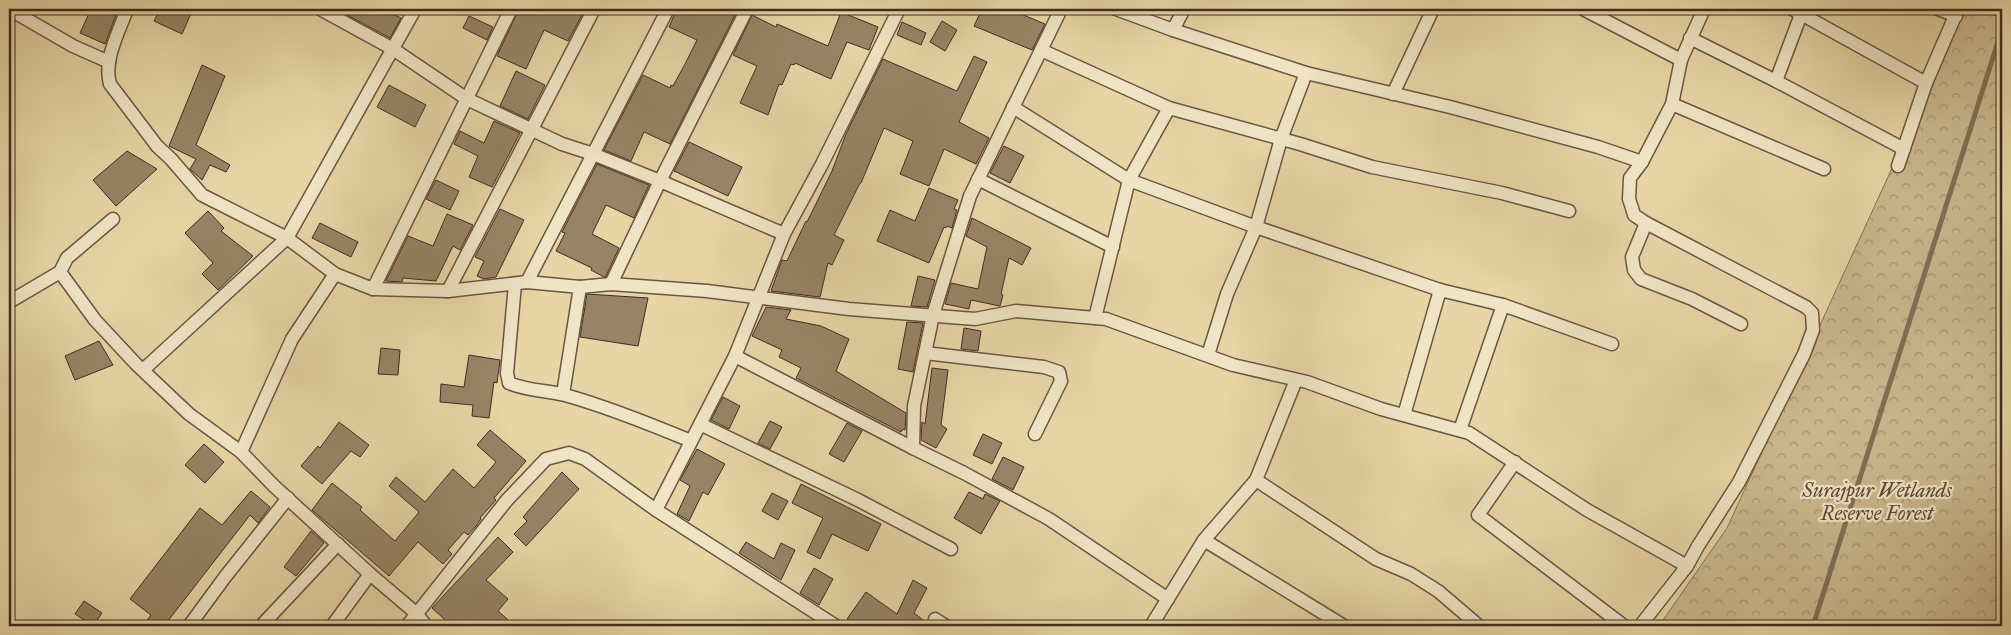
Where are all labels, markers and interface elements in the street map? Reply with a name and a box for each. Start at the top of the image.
park label: Surajpur Wetlands Reserve Forest [1801,478,1953,525]

